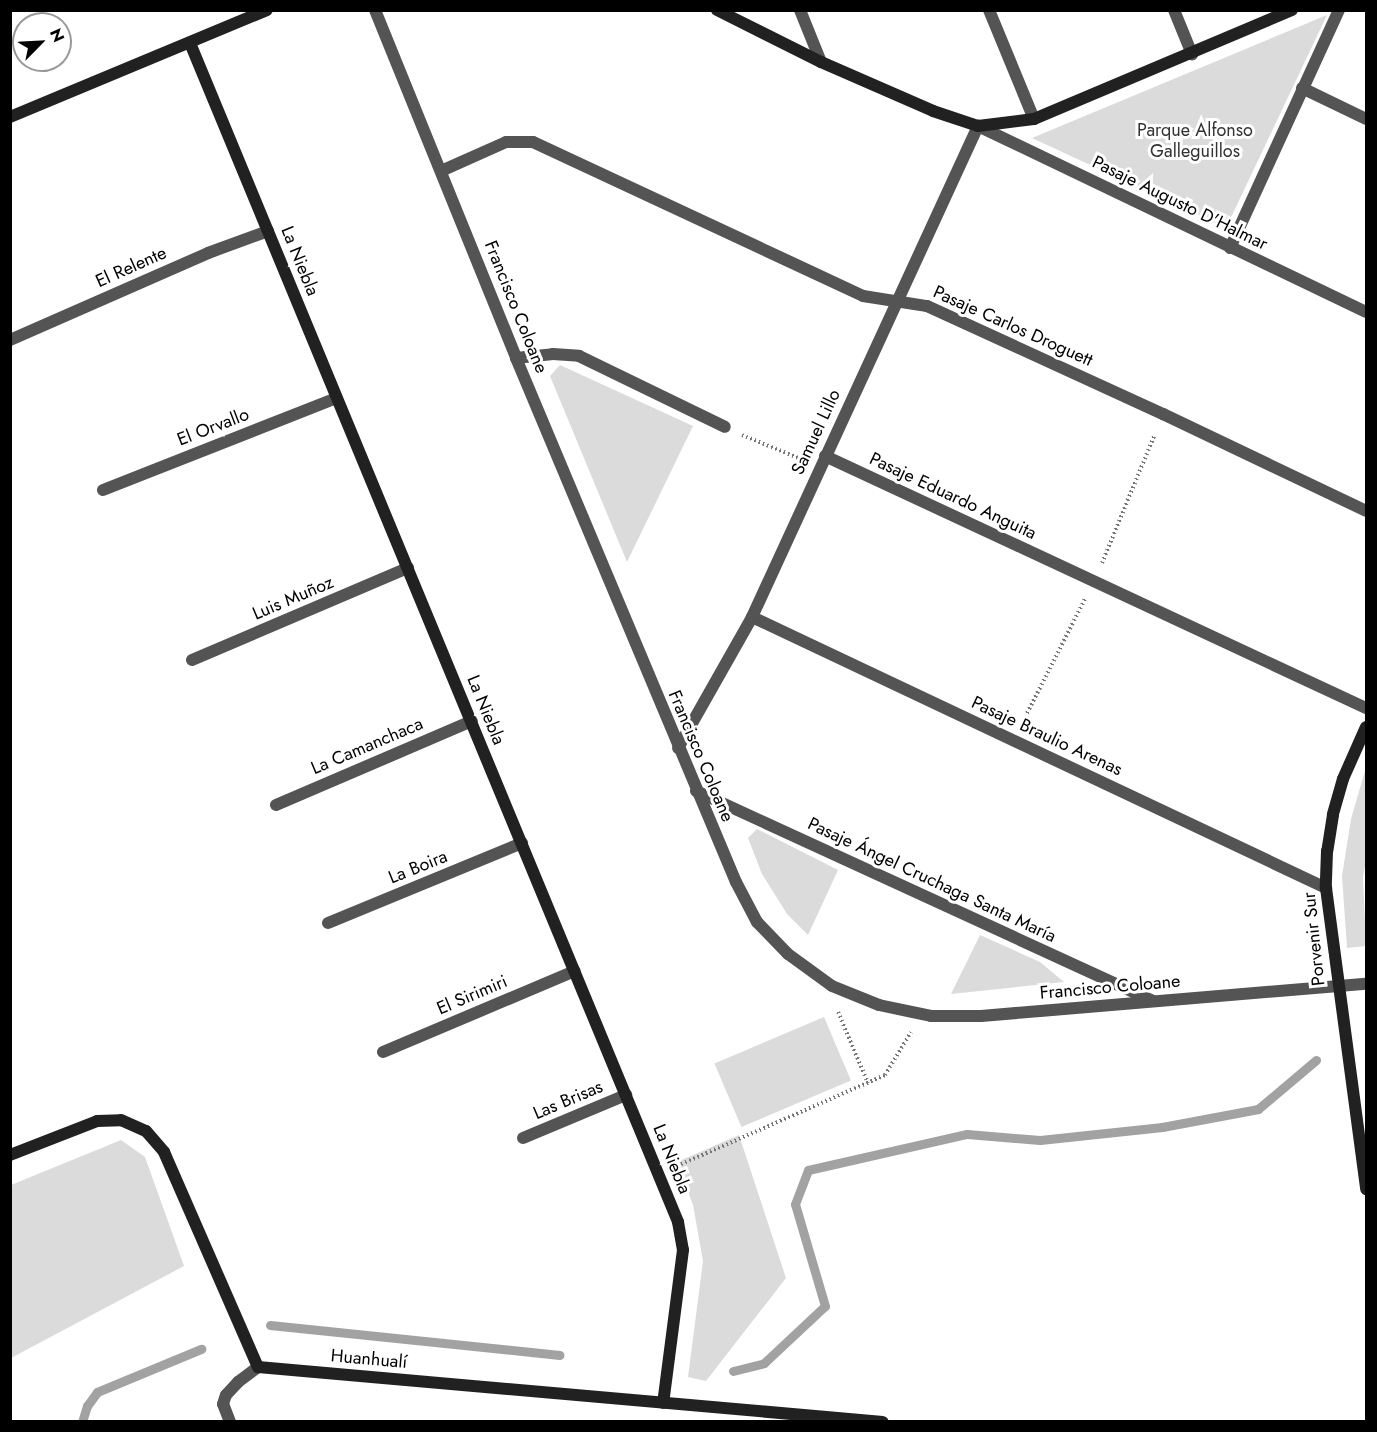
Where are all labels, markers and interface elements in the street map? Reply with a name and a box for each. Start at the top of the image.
north arrow [12,12,72,72]
text: N [44,25,70,46]
park label: Parque Alfonso Galleguillos [1137,120,1253,162]
street label: Pasaje Augusto D'Halmar [1089,151,1271,255]
street label: La Niebla [276,223,324,299]
street label: Francisco Coloane [480,238,552,376]
street label: El Relente [92,242,170,292]
street label: Pasaje Carlos Droguett [930,281,1096,371]
street label: Samuel Lillo [787,386,845,478]
street label: El Orvallo [174,403,252,451]
street label: Pasaje Eduardo Anguita [866,448,1040,544]
street label: Luis Muñoz [249,571,337,625]
street label: La Niebla [462,672,510,748]
street label: Francisco Coloane [664,687,738,825]
street label: Pasaje Braulio Arenas [968,692,1126,780]
street label: La Camanchaca [308,713,426,779]
street label: Pasaje Ángel Cruchaga Santa María [804,813,1060,947]
street label: La Boira [385,845,451,889]
street label: Porvenir Sur [1298,891,1330,987]
street label: Francisco Coloane [1039,970,1181,1004]
street label: El Sirimiri [434,971,510,1019]
street label: Las Brisas [530,1076,606,1124]
street label: La Niebla [648,1121,696,1197]
street label: Huanhualí [330,1345,408,1373]

